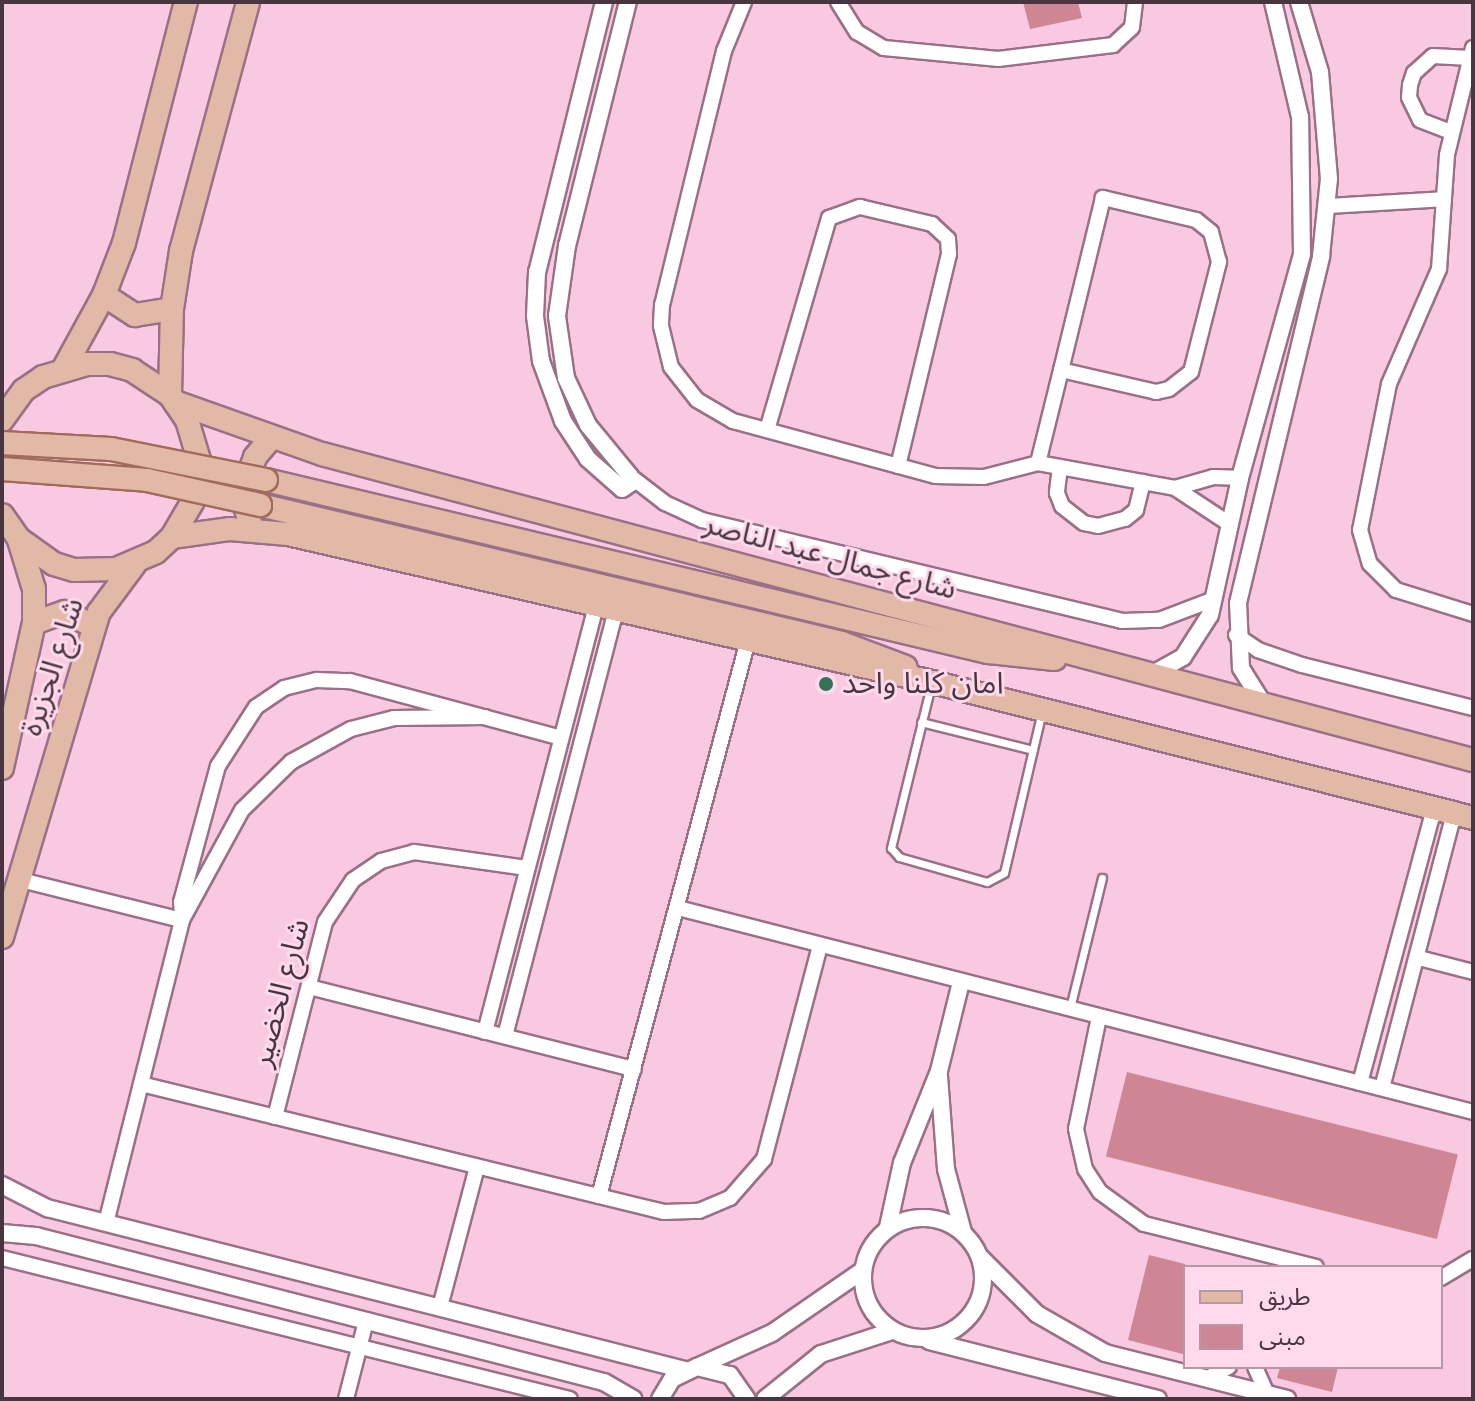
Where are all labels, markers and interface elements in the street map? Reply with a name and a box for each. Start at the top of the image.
street label: شارع جمال عبد الناصر [700,506,960,608]
street label: شارع الجزيرة [14,594,92,740]
place label: امان كلنا واحد [842,666,1004,702]
marker: امان كلنا واحد [817,675,835,693]
street label: شارع الخضير [244,915,318,1071]
legend [1183,1265,1443,1369]
text: طريق [1259,1280,1311,1316]
text: مبنى [1259,1320,1306,1356]

